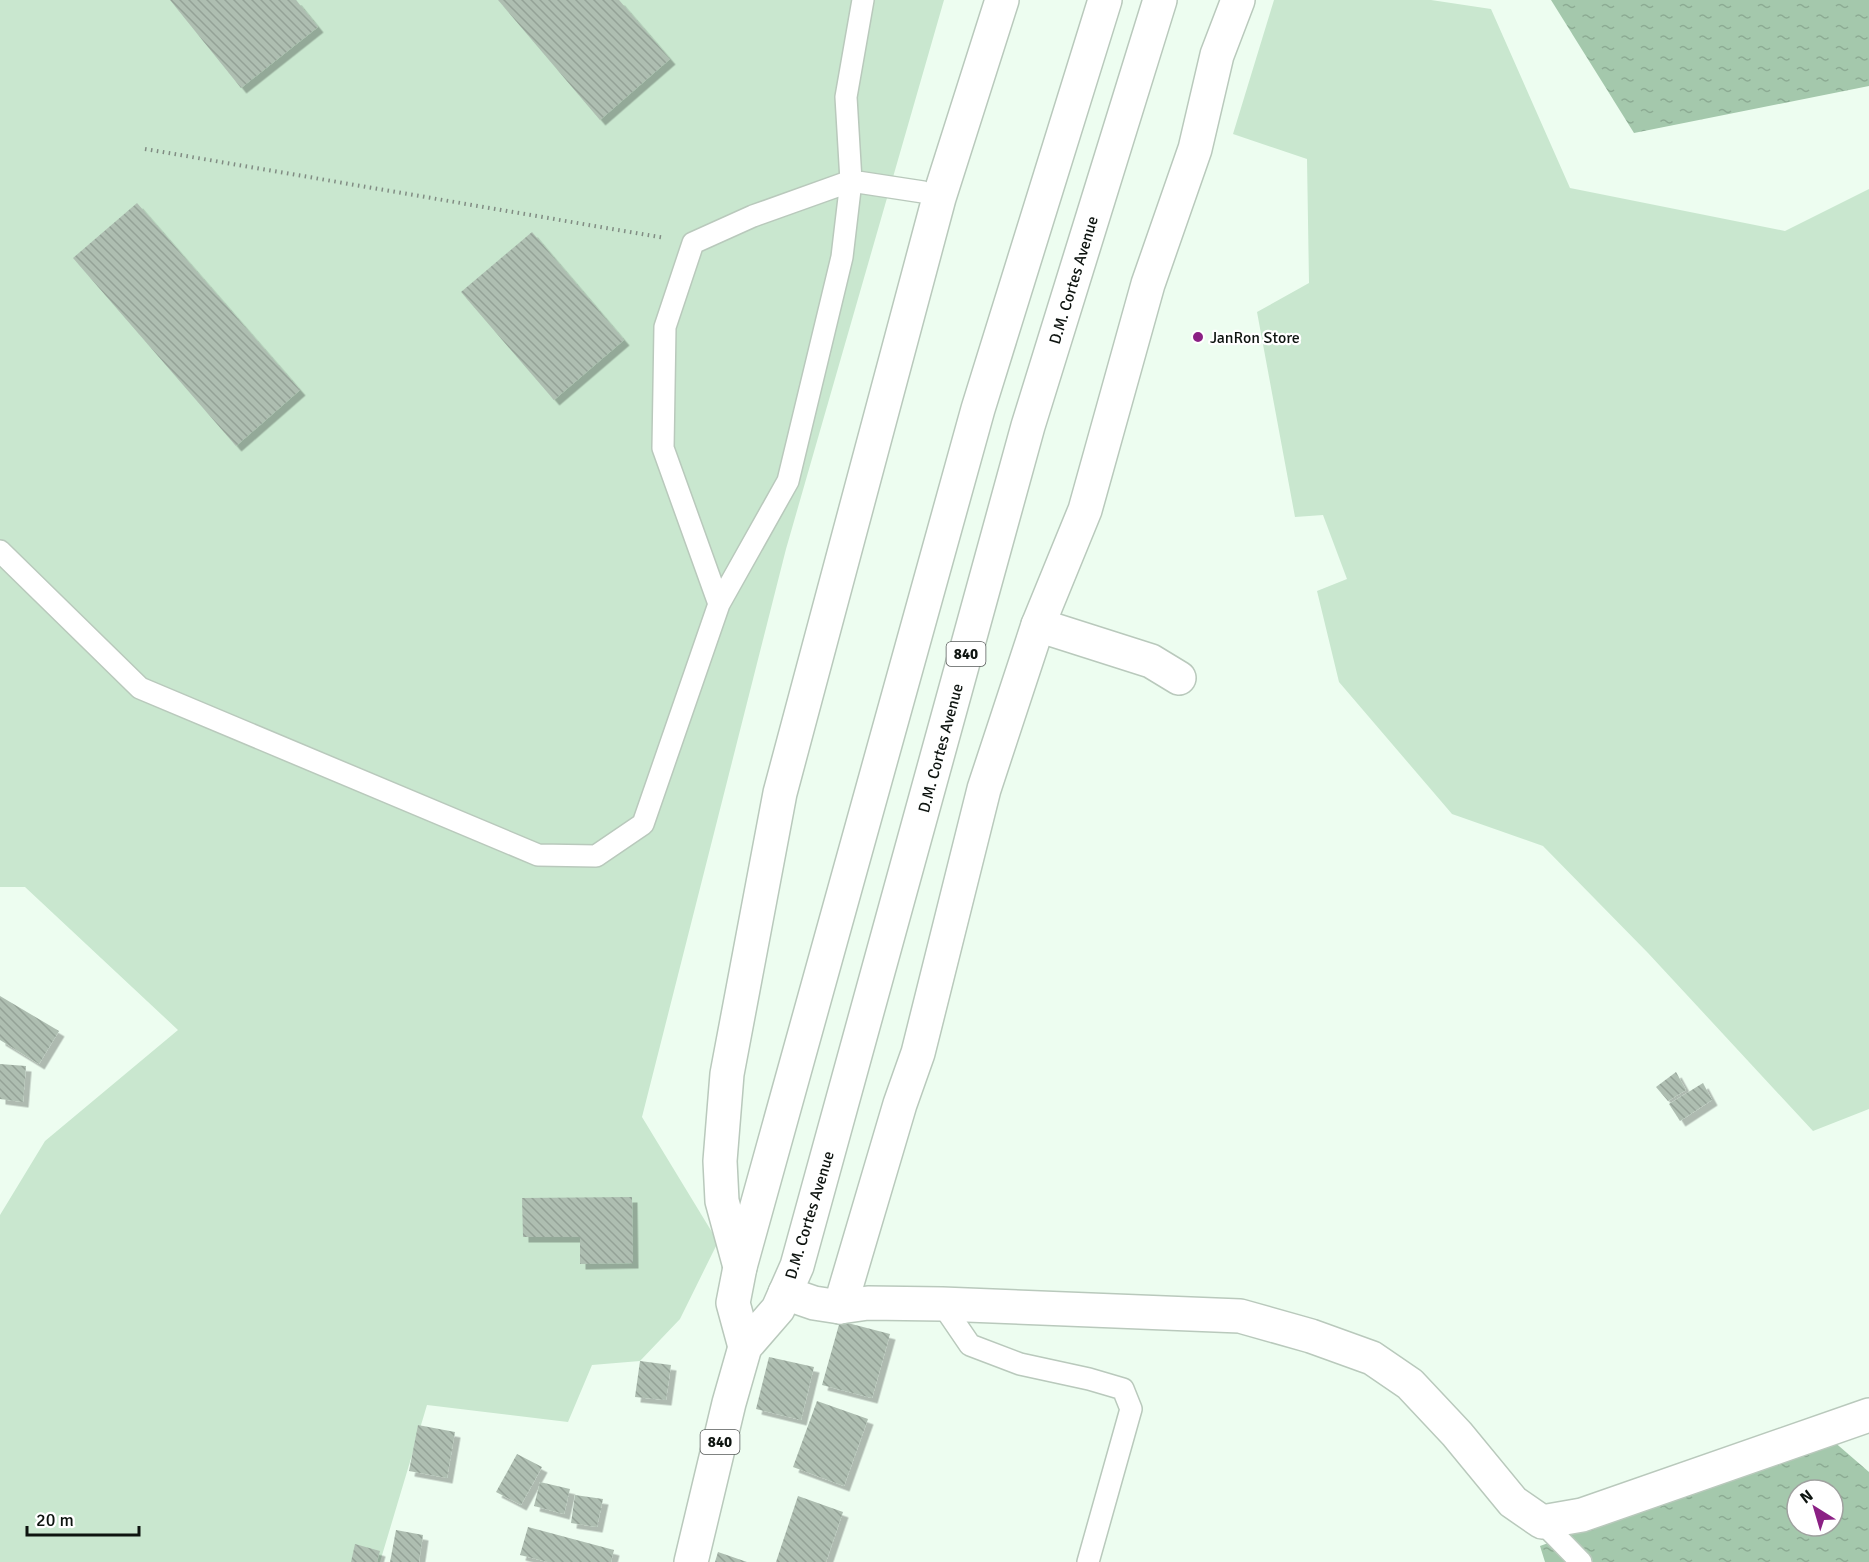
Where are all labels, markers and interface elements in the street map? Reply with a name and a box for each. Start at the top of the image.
street label: D.M. Cortes Avenue [1045,214,1103,347]
place label: JanRon Store [1210,328,1300,348]
marker: JanRon Store [1191,330,1205,344]
road number: 840 [946,642,986,666]
street label: D.M. Cortes Avenue [914,681,968,815]
street label: D.M. Cortes Avenue [781,1149,839,1282]
road number: 840 [700,1430,740,1454]
north arrow [1785,1478,1845,1538]
text: N [1796,1485,1817,1508]
scale bar [27,1499,140,1537]
text: 20 m [36,1509,74,1531]

